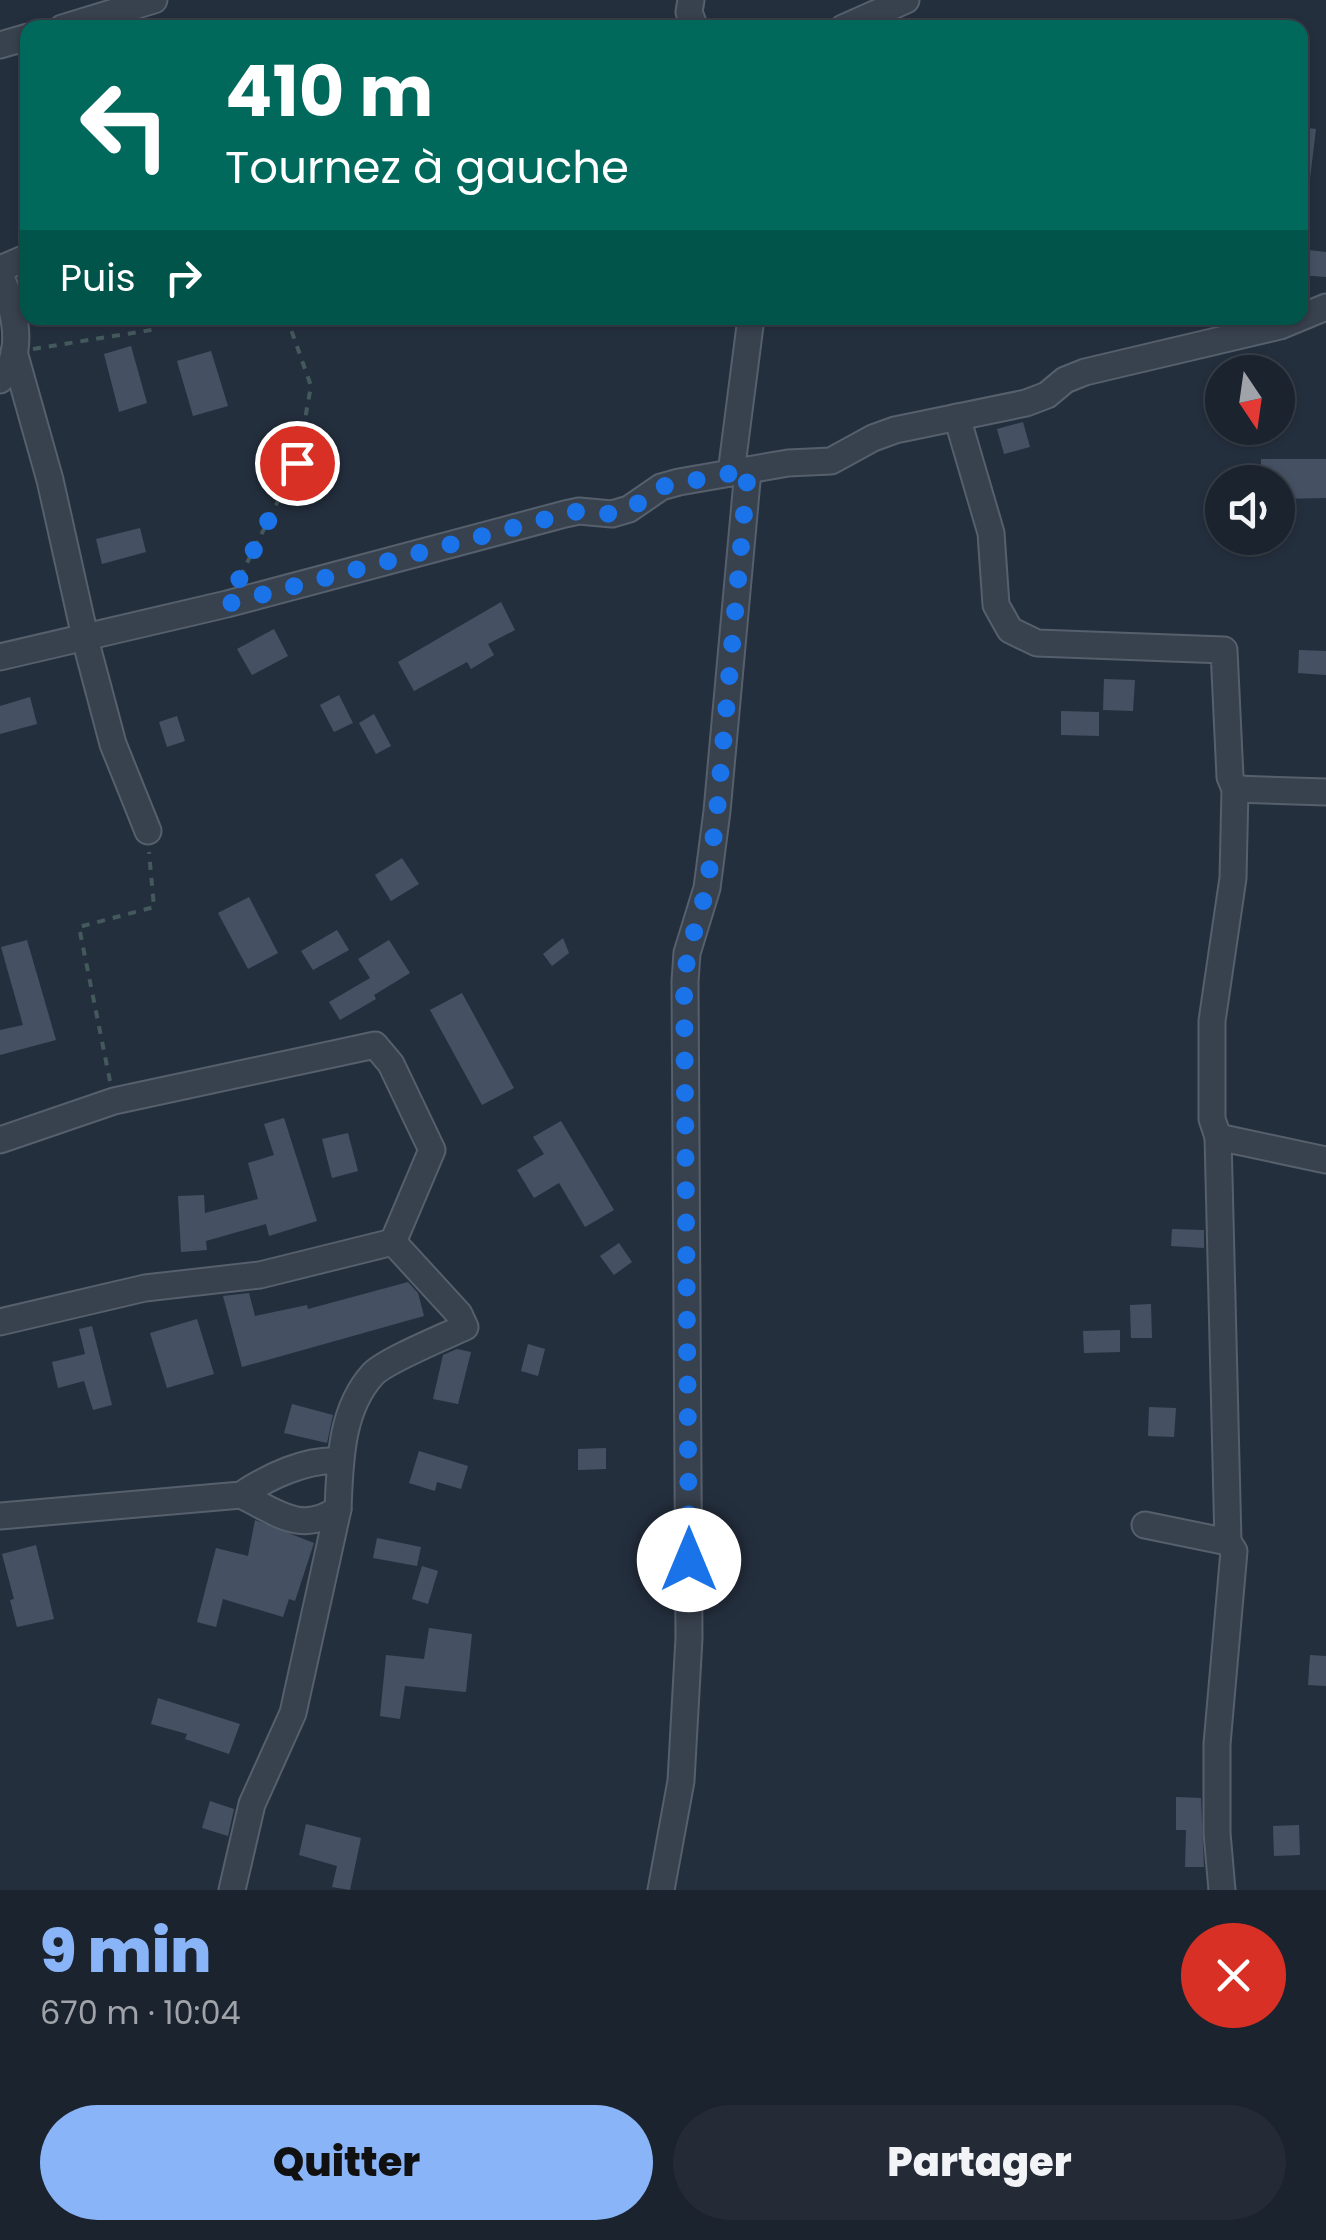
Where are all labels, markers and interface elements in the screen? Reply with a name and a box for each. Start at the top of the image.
text: 410 m [225,42,433,141]
icon: left [60,60,190,190]
text: Tournez à gauche [225,136,629,199]
icon: right [156,250,211,305]
text: Puis [60,251,136,304]
north arrow [1205,355,1295,445]
map controls [1205,355,1295,555]
pin [255,421,340,506]
icon: arrive [270,436,325,491]
button: sound [1205,465,1295,555]
position arrow [637,1508,741,1612]
text: 9 min [40,1909,211,1993]
button: close [1181,1923,1286,2028]
text: 670 m · 10:04 [40,1990,241,2035]
button: Quitter [40,2105,653,2220]
button: Partager [673,2105,1286,2220]

